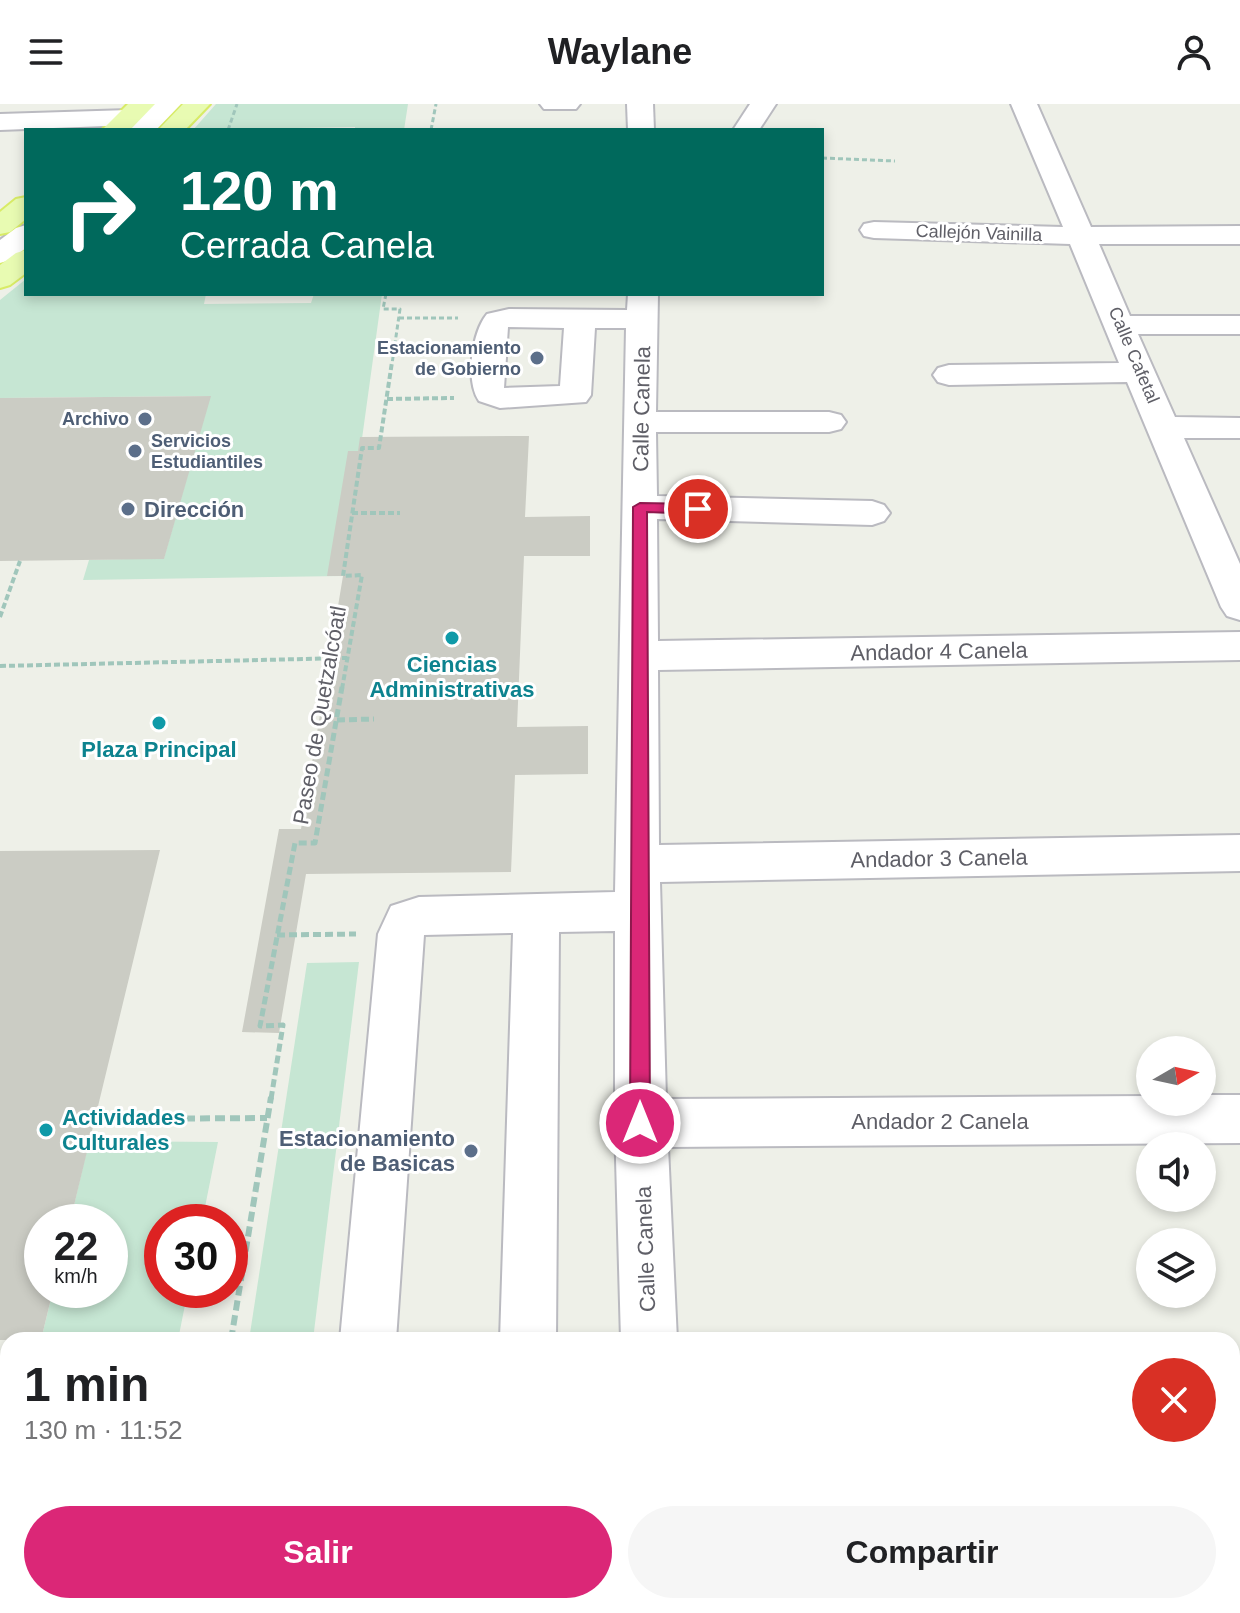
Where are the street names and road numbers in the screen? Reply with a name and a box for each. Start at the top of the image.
street label: Callejón Vainilla [915,221,1044,245]
street label: Calle Cafetal [1105,304,1163,406]
street label: Calle Canela [628,345,655,472]
street label: Paseo de Quetzalcóatl [288,604,351,826]
street label: Andador 4 Canela [850,637,1029,666]
street label: Andador 3 Canela [850,844,1029,873]
street label: Andador 2 Canela [851,1109,1029,1134]
street label: Calle Canela [631,1185,660,1312]

